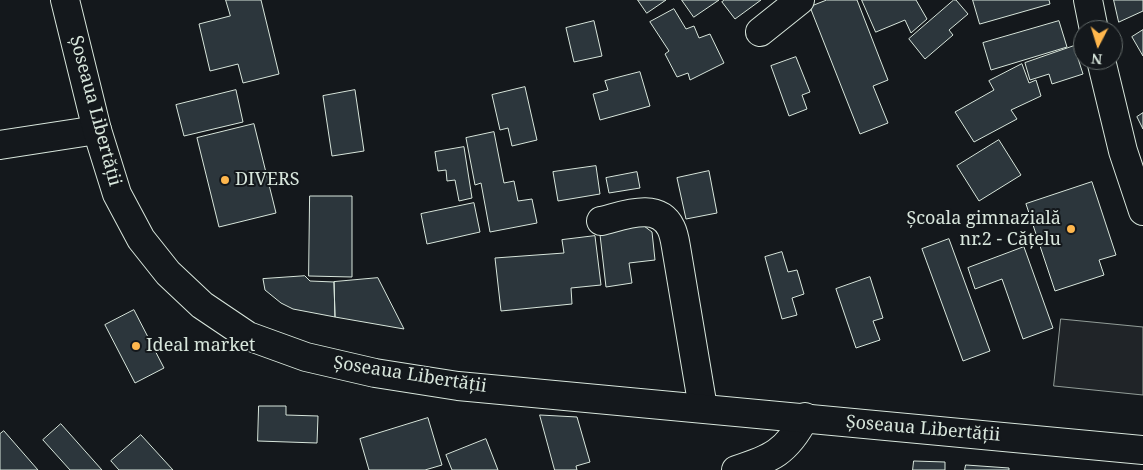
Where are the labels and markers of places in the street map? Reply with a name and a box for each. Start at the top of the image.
place label: DIVERS [235,169,300,191]
marker: DIVERS [219,174,231,186]
place label: Școala gimnazială nr.2 - Cățelu [906,208,1061,250]
marker: Școala gimnazială nr.2 - Cățelu [1065,223,1077,235]
place label: Ideal market [146,335,255,357]
marker: Ideal market [130,340,142,352]

